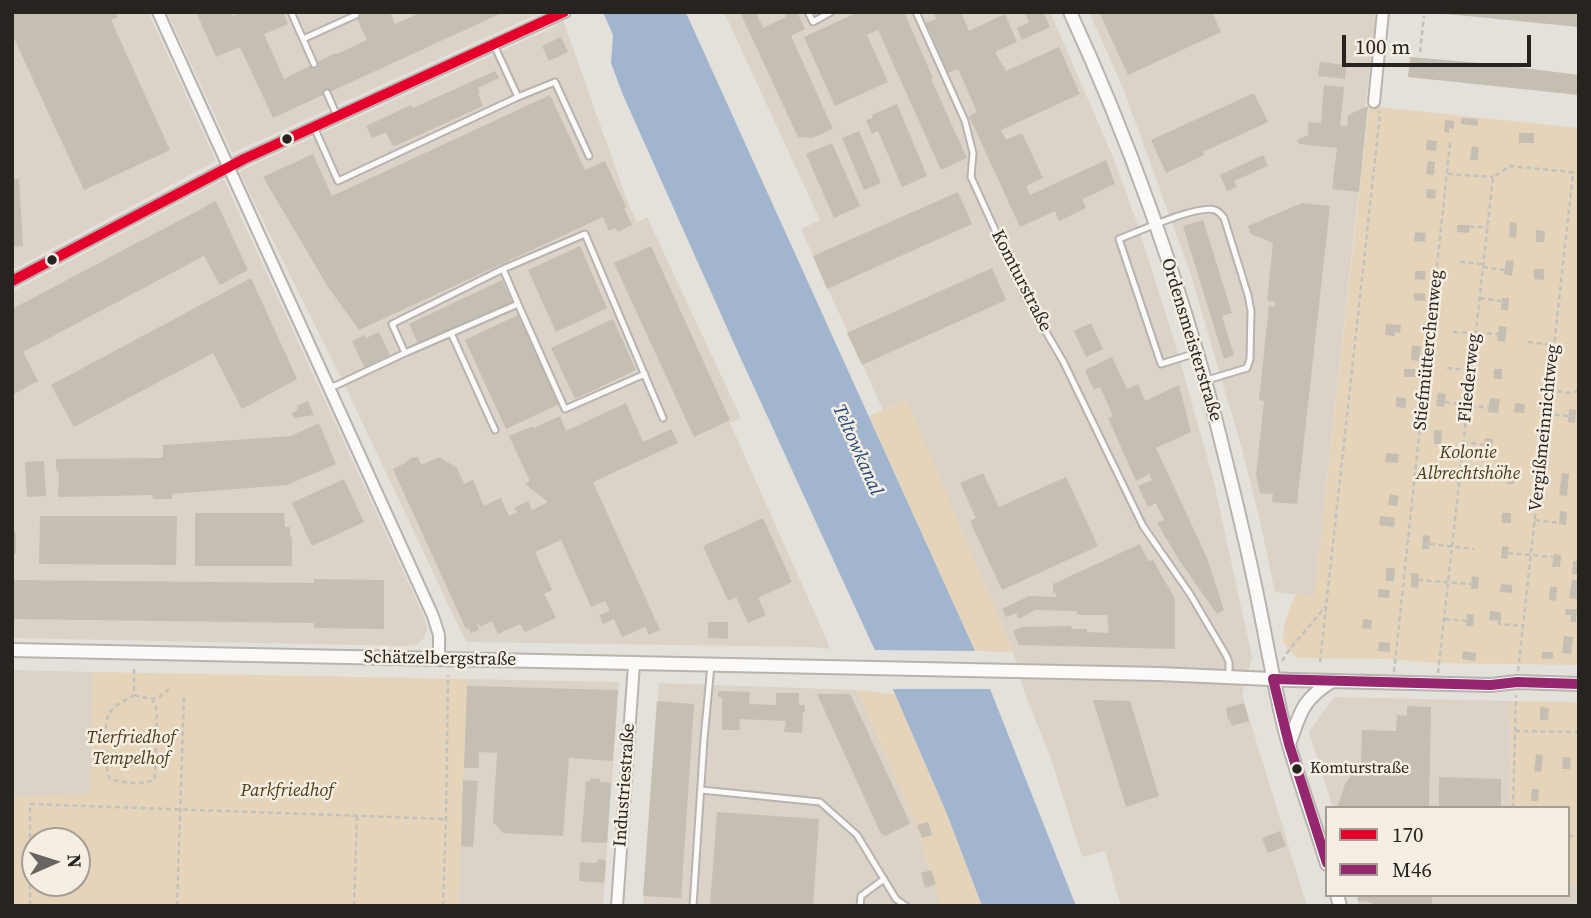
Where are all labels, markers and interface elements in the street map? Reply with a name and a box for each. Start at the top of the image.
scale bar [1346,21,1535,65]
text: 100 m [1355,32,1410,61]
unlabelled marker [280,132,294,146]
street label: Komturstraße [986,226,1056,336]
unlabelled marker [45,253,59,267]
street label: Ordensmeisterstraße [1156,256,1226,424]
street label: Stiefmütterchenweg [1410,269,1448,431]
street label: Fliederweg [1455,332,1485,424]
street label: Vergißmeinnichtweg [1525,343,1565,513]
water label: Teltowkanal [827,401,887,499]
park label: Kolonie Albrechtshöhe [1416,442,1520,484]
street label: Schätzelbergstraße [364,647,516,671]
street label: Industriestraße [610,722,640,848]
park label: Tierfriedhof Tempelhof [87,727,175,770]
place label: Komturstraße [1310,759,1409,779]
marker: Komturstraße [1290,762,1304,776]
park label: Parkfriedhof [240,780,334,802]
legend [1325,806,1570,897]
text: 170 [1392,820,1424,849]
north arrow [21,827,91,897]
text: N [62,853,88,869]
text: M46 [1392,855,1432,884]

